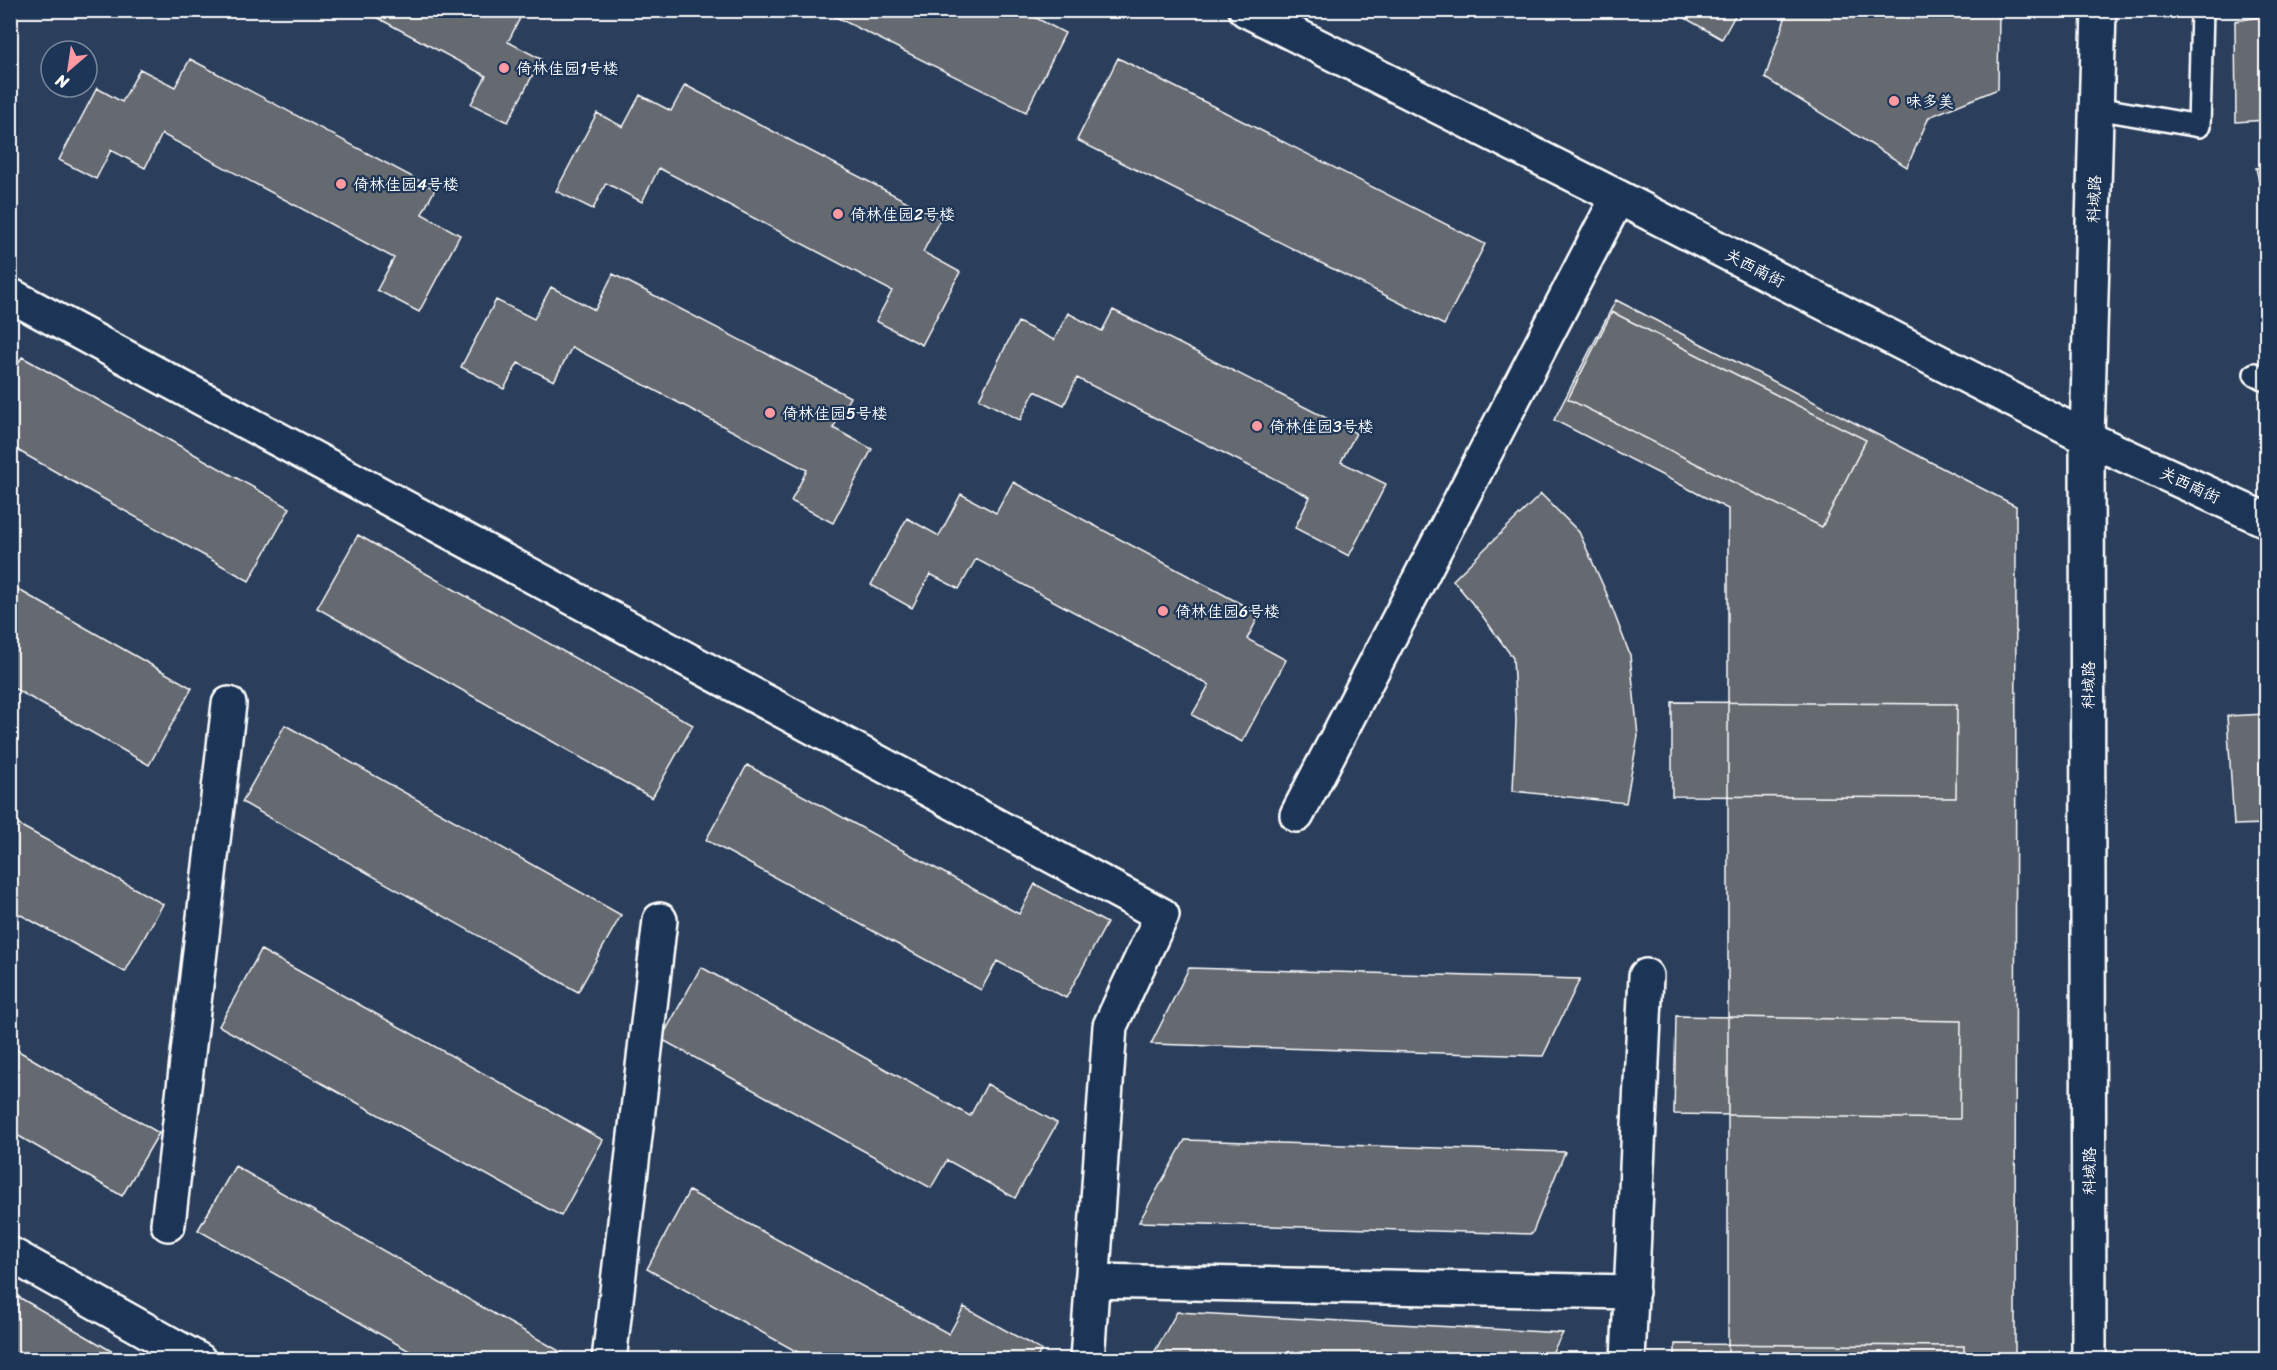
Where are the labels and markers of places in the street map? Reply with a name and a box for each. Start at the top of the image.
place label: 倚林佳园1号楼 [516,54,619,83]
marker: 倚林佳园1号楼 [497,61,511,75]
place label: 味多美 [1906,87,1954,116]
marker: 味多美 [1887,94,1901,108]
place label: 倚林佳园4号楼 [353,170,459,199]
marker: 倚林佳园4号楼 [334,177,348,191]
place label: 倚林佳园2号楼 [850,200,955,229]
marker: 倚林佳园2号楼 [831,207,845,221]
place label: 倚林佳园5号楼 [782,399,888,428]
marker: 倚林佳园5号楼 [763,406,777,420]
place label: 倚林佳园3号楼 [1269,412,1374,441]
marker: 倚林佳园3号楼 [1250,419,1264,433]
place label: 倚林佳园6号楼 [1175,597,1280,626]
marker: 倚林佳园6号楼 [1156,604,1170,618]

